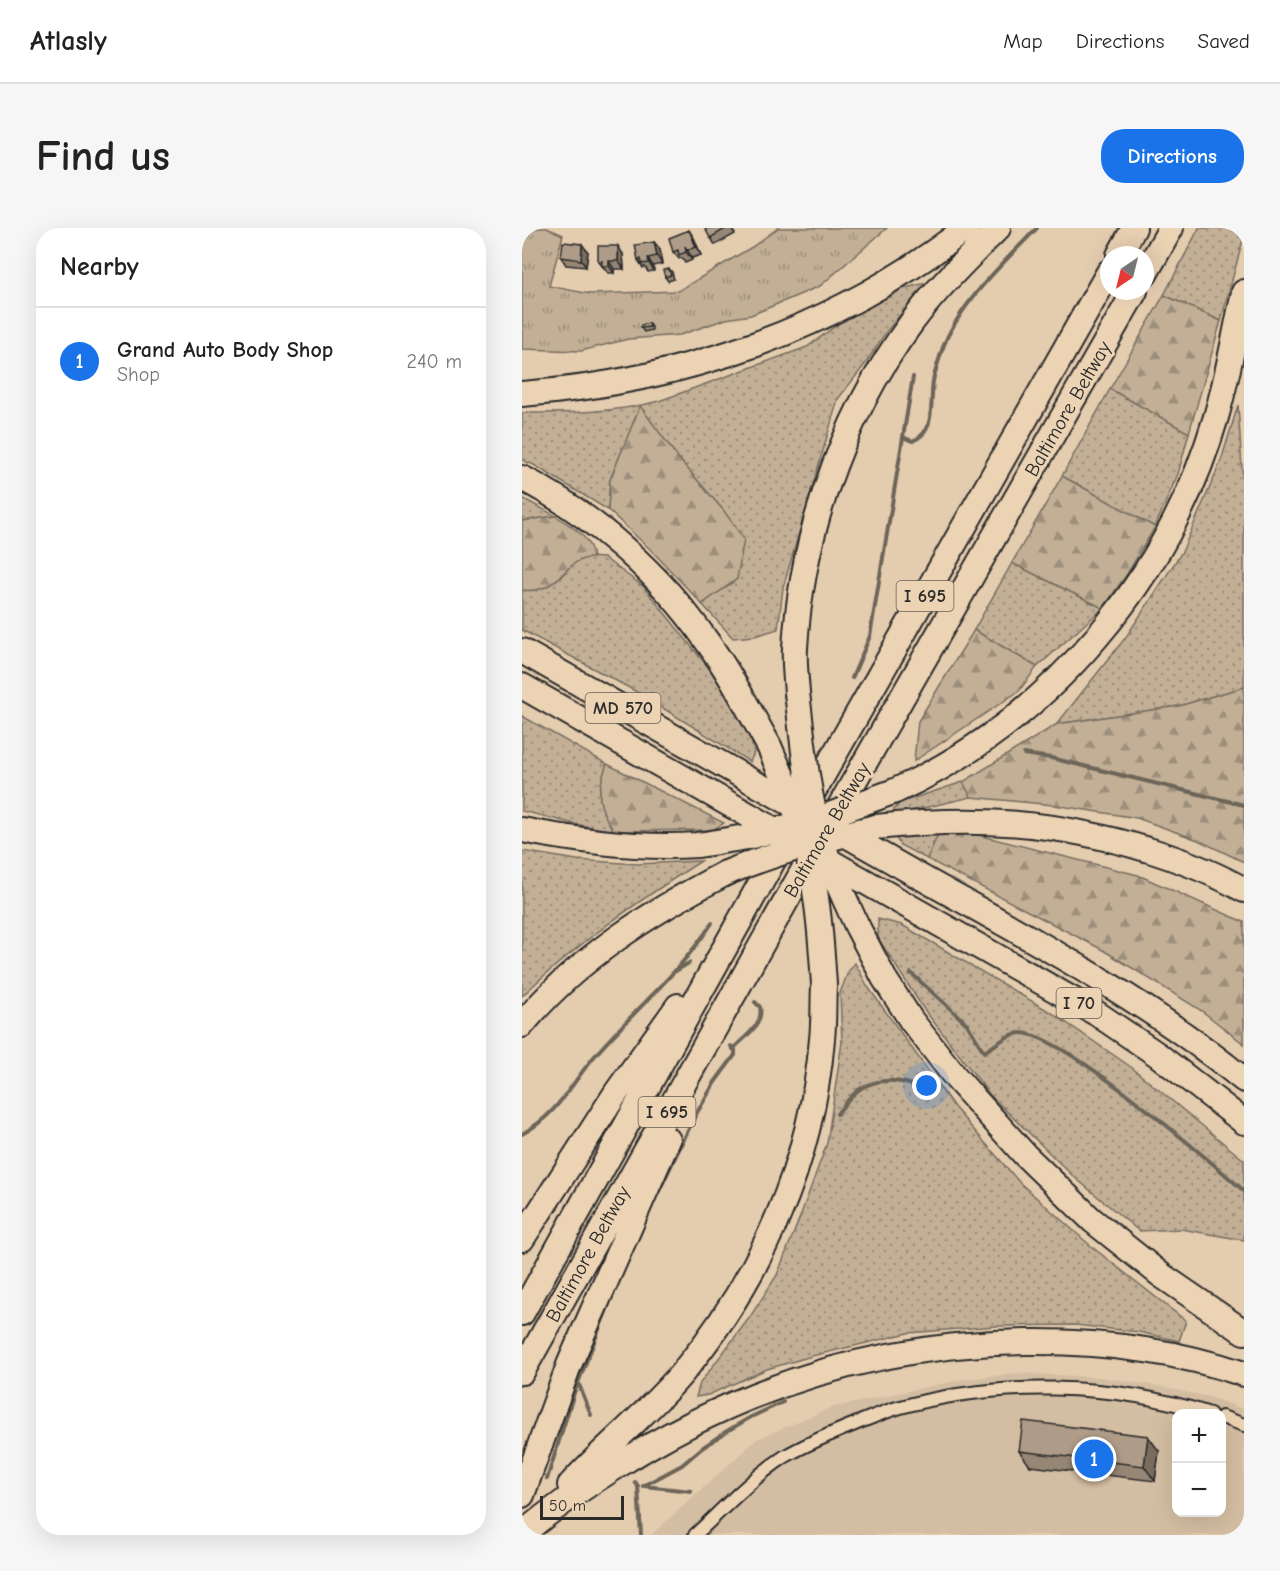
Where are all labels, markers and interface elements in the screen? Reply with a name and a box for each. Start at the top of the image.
text: Atlasly [30,25,107,57]
text: Map [1003,29,1043,53]
text: Directions [1076,29,1165,53]
text: Saved [1198,29,1250,53]
button: Directions [1101,129,1244,183]
text: Find us [36,132,170,181]
north arrow [1100,246,1154,300]
text: Nearby [60,252,139,282]
text: Grand Auto Body Shop [117,337,333,363]
street label: Baltimore Beltway [1020,337,1116,481]
text: 1 [76,350,83,373]
text: 240 m [407,350,462,373]
text: Shop [117,363,160,386]
road number: I 695 [896,581,954,611]
road number: MD 570 [585,693,660,723]
street label: Baltimore Beltway [779,758,875,902]
road number: I 70 [1056,988,1102,1018]
your location [912,1071,941,1100]
road number: I 695 [638,1097,696,1127]
street label: Baltimore Beltway [541,1182,635,1326]
map controls [1172,1409,1226,1517]
button: + [1172,1409,1226,1463]
pin: 1 [1074,1436,1114,1482]
button: − [1172,1463,1226,1517]
scale bar [540,1493,624,1520]
text: 50 m [549,1497,586,1515]

